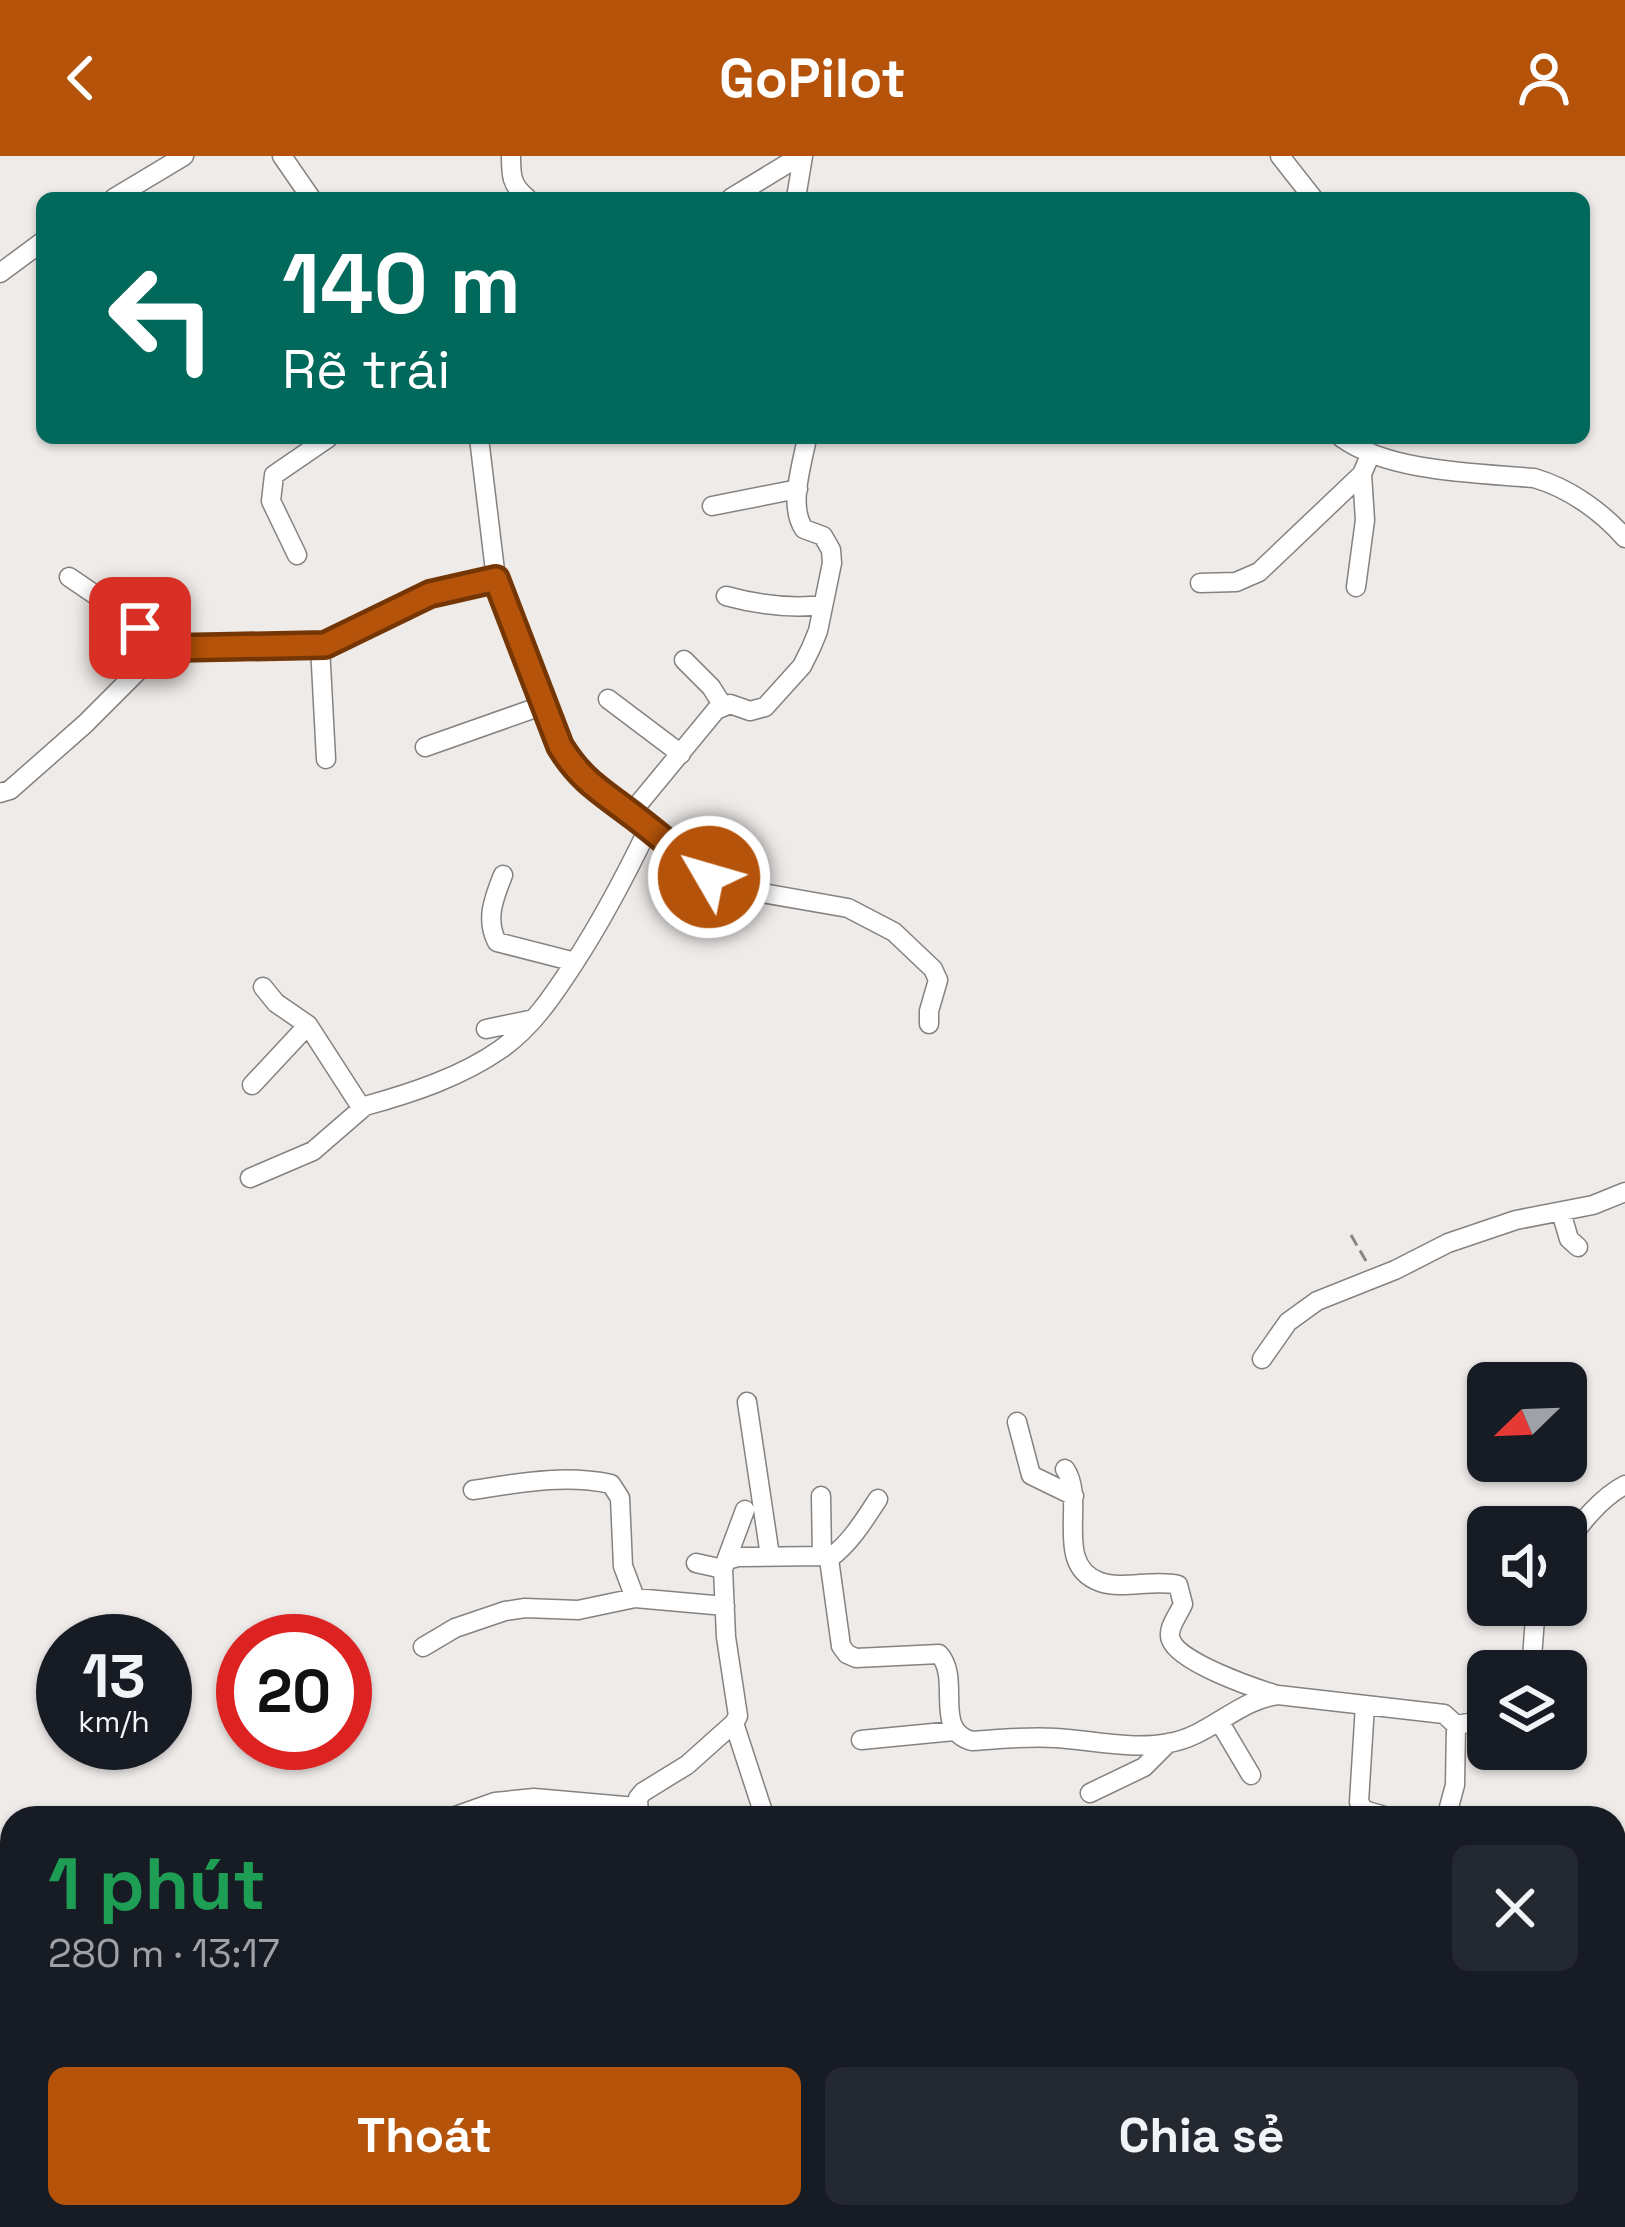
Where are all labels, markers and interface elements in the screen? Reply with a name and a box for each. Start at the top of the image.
text: GoPilot [719,44,906,113]
icon: back [48,45,114,111]
icon: person [1511,45,1577,111]
text: 140 m [282,230,521,338]
icon: left [84,240,240,396]
text: Rẽ trái [282,335,450,404]
pin [89,577,191,679]
icon: arrive [107,595,173,661]
position arrow [646,814,772,940]
north arrow [1467,1362,1587,1482]
map controls [1467,1362,1587,1770]
button: sound [1467,1506,1587,1626]
speed limit sign: 20 [216,1614,372,1770]
text: 13 [82,1638,146,1715]
button: layers [1467,1650,1587,1770]
text: km/h [78,1702,150,1741]
text: 1 phút [48,1838,266,1930]
button: close [1452,1845,1578,1971]
text: 280 m · 13:17 [48,1929,280,1978]
button: Thoát [48,2067,801,2205]
button: Chia sẻ [825,2067,1578,2205]

